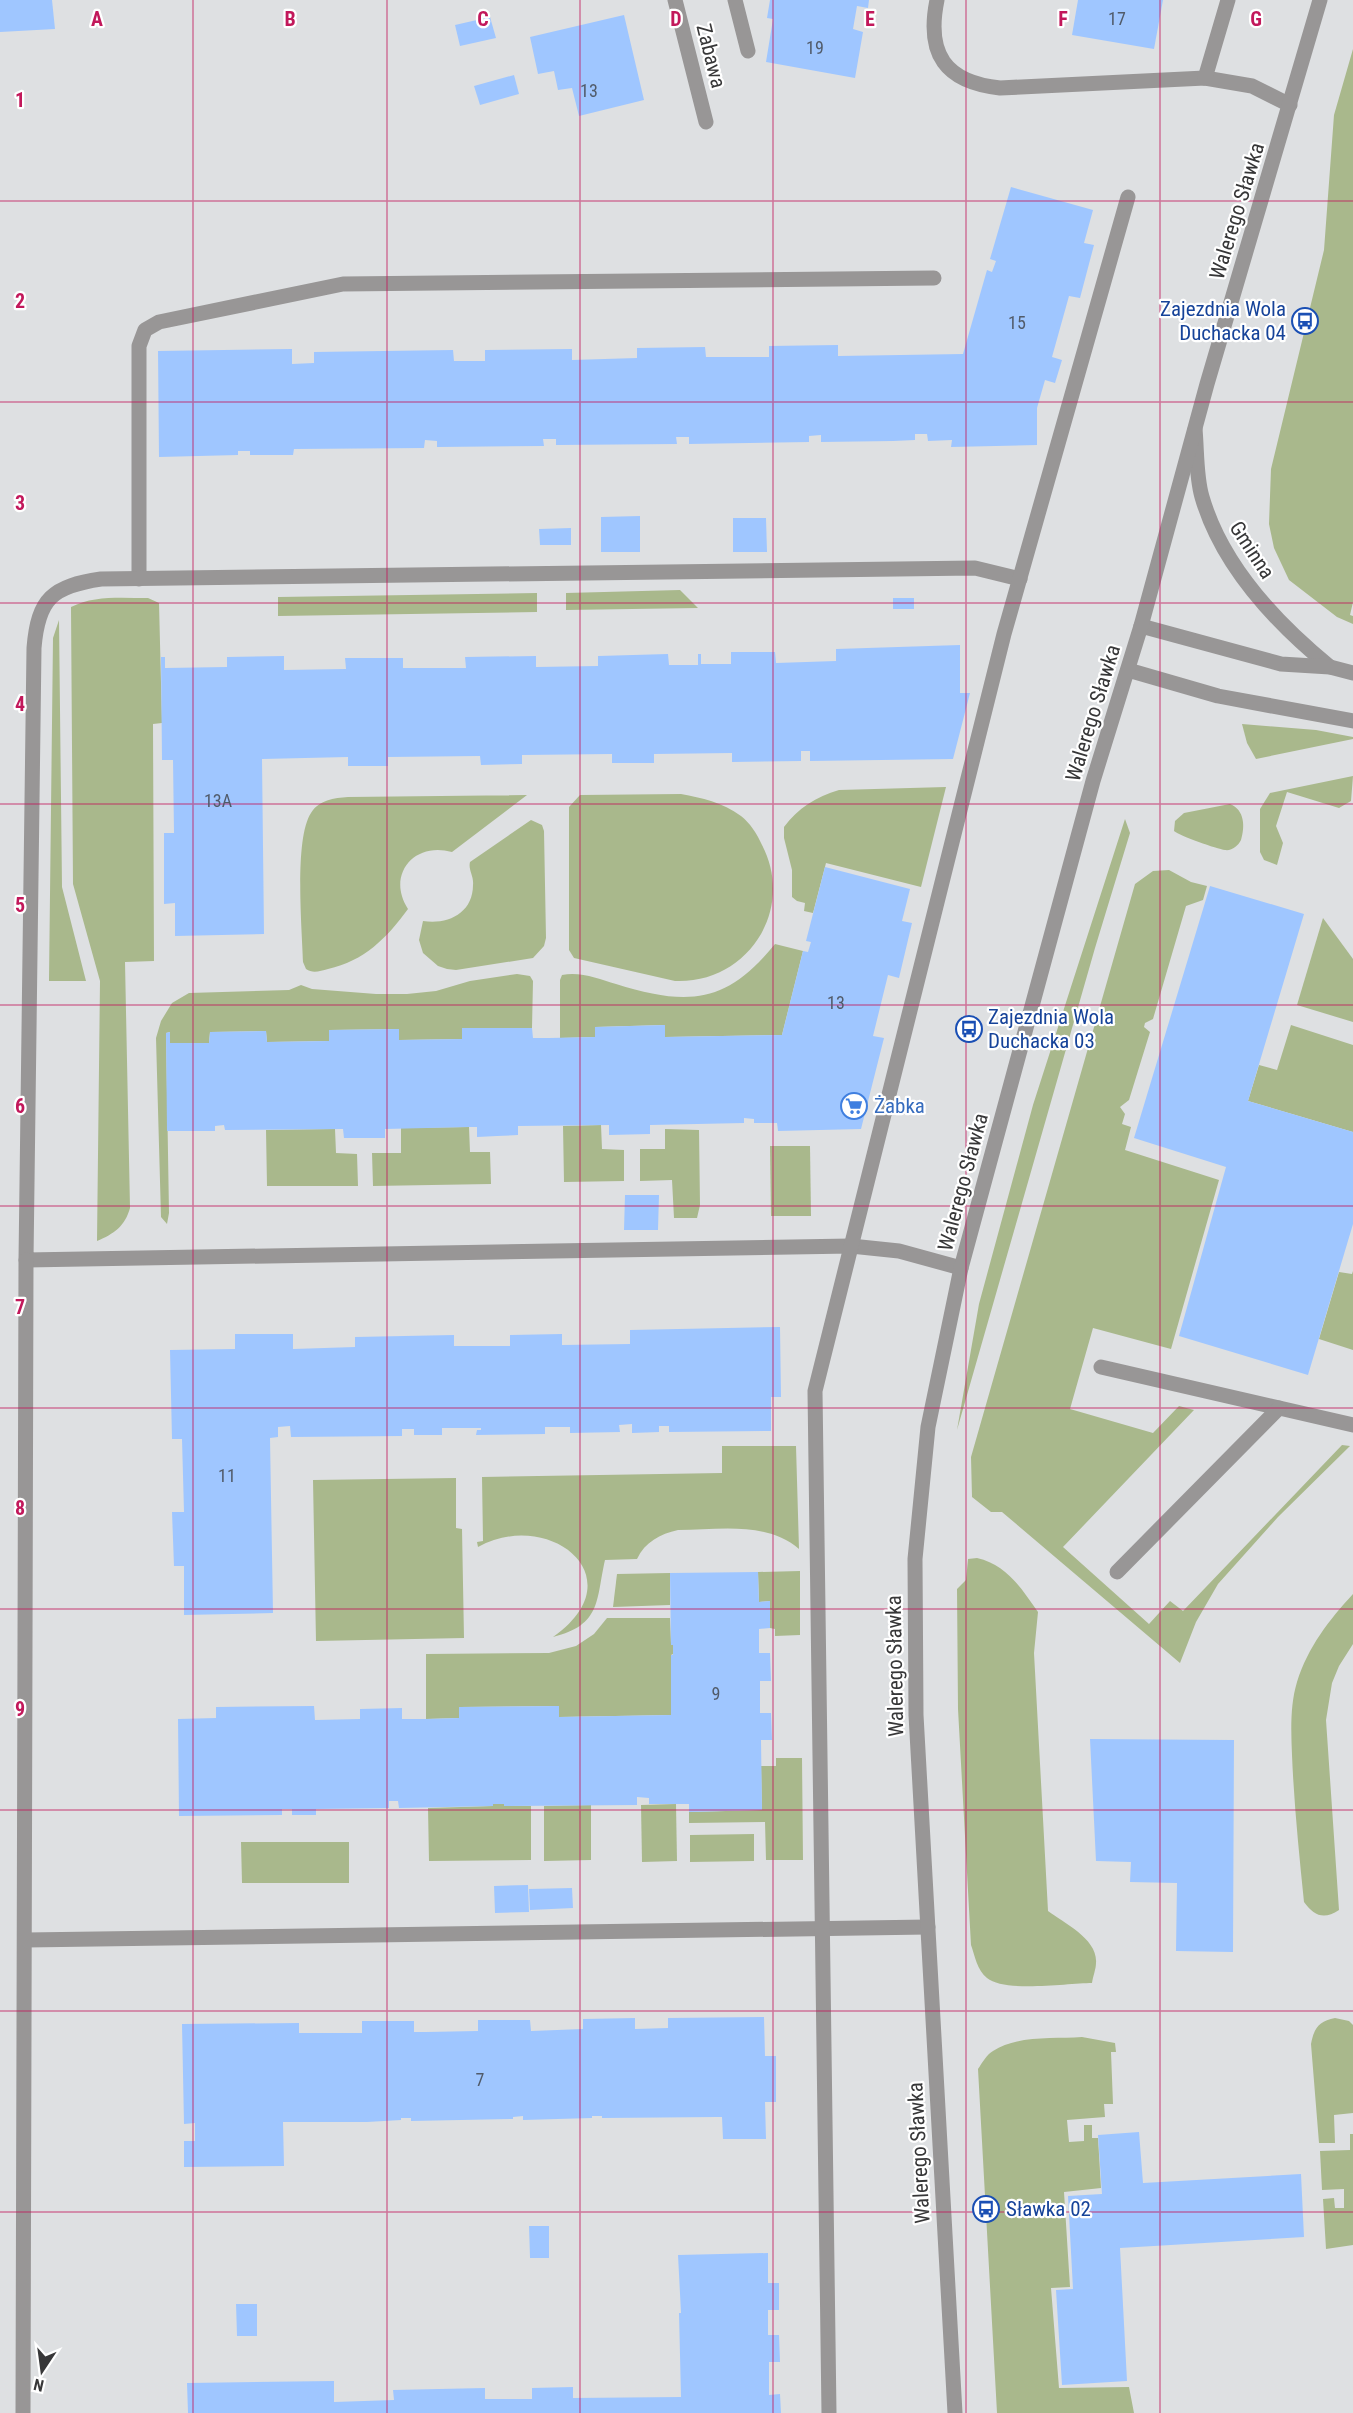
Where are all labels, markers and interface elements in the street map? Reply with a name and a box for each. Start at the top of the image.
text: A [91,7,103,31]
text: B [284,7,296,31]
text: C [477,7,489,31]
text: D [670,7,682,31]
text: E [865,7,875,31]
text: F [1058,7,1068,31]
text: G [1250,7,1262,31]
house number: 17 [1108,8,1126,29]
street label: Zabawa [691,21,731,91]
house number: 19 [806,37,824,58]
house number: 13 [580,80,598,101]
text: 1 [15,88,25,112]
street label: Walerego Sławka [1205,140,1269,282]
text: 2 [15,289,25,313]
place label: Zajezdnia Wola Duchacka 04 [1160,297,1286,345]
bus stop icon: Zajezdnia Wola Duchacka 04 [1290,306,1320,336]
house number: 15 [1008,312,1026,333]
text: 3 [15,491,25,515]
street label: Gminna [1225,517,1279,583]
street label: Walerego Sławka [1061,642,1125,784]
text: 4 [15,692,25,716]
house number: 13A [204,790,233,811]
text: 5 [15,893,25,917]
house number: 13 [827,992,845,1013]
place label: Zajezdnia Wola Duchacka 03 [988,1005,1114,1053]
bus stop icon: Zajezdnia Wola Duchacka 03 [954,1014,984,1044]
supermarket icon: Żabka [839,1091,869,1121]
text: 6 [15,1094,25,1118]
place label: Żabka [874,1094,925,1118]
street label: Walerego Sławka [933,1111,993,1253]
text: 7 [15,1295,25,1319]
house number: 11 [218,1465,236,1486]
text: 8 [15,1496,25,1520]
street label: Walerego Sławka [882,1595,908,1737]
house number: 9 [712,1683,720,1704]
text: 9 [15,1697,25,1721]
house number: 7 [476,2069,485,2090]
street label: Walerego Sławka [903,2082,935,2224]
bus stop icon: Sławka 02 [971,2194,1001,2224]
place label: Sławka 02 [1006,2197,1091,2221]
north arrow [12,2341,72,2401]
text: N [32,2375,46,2395]

